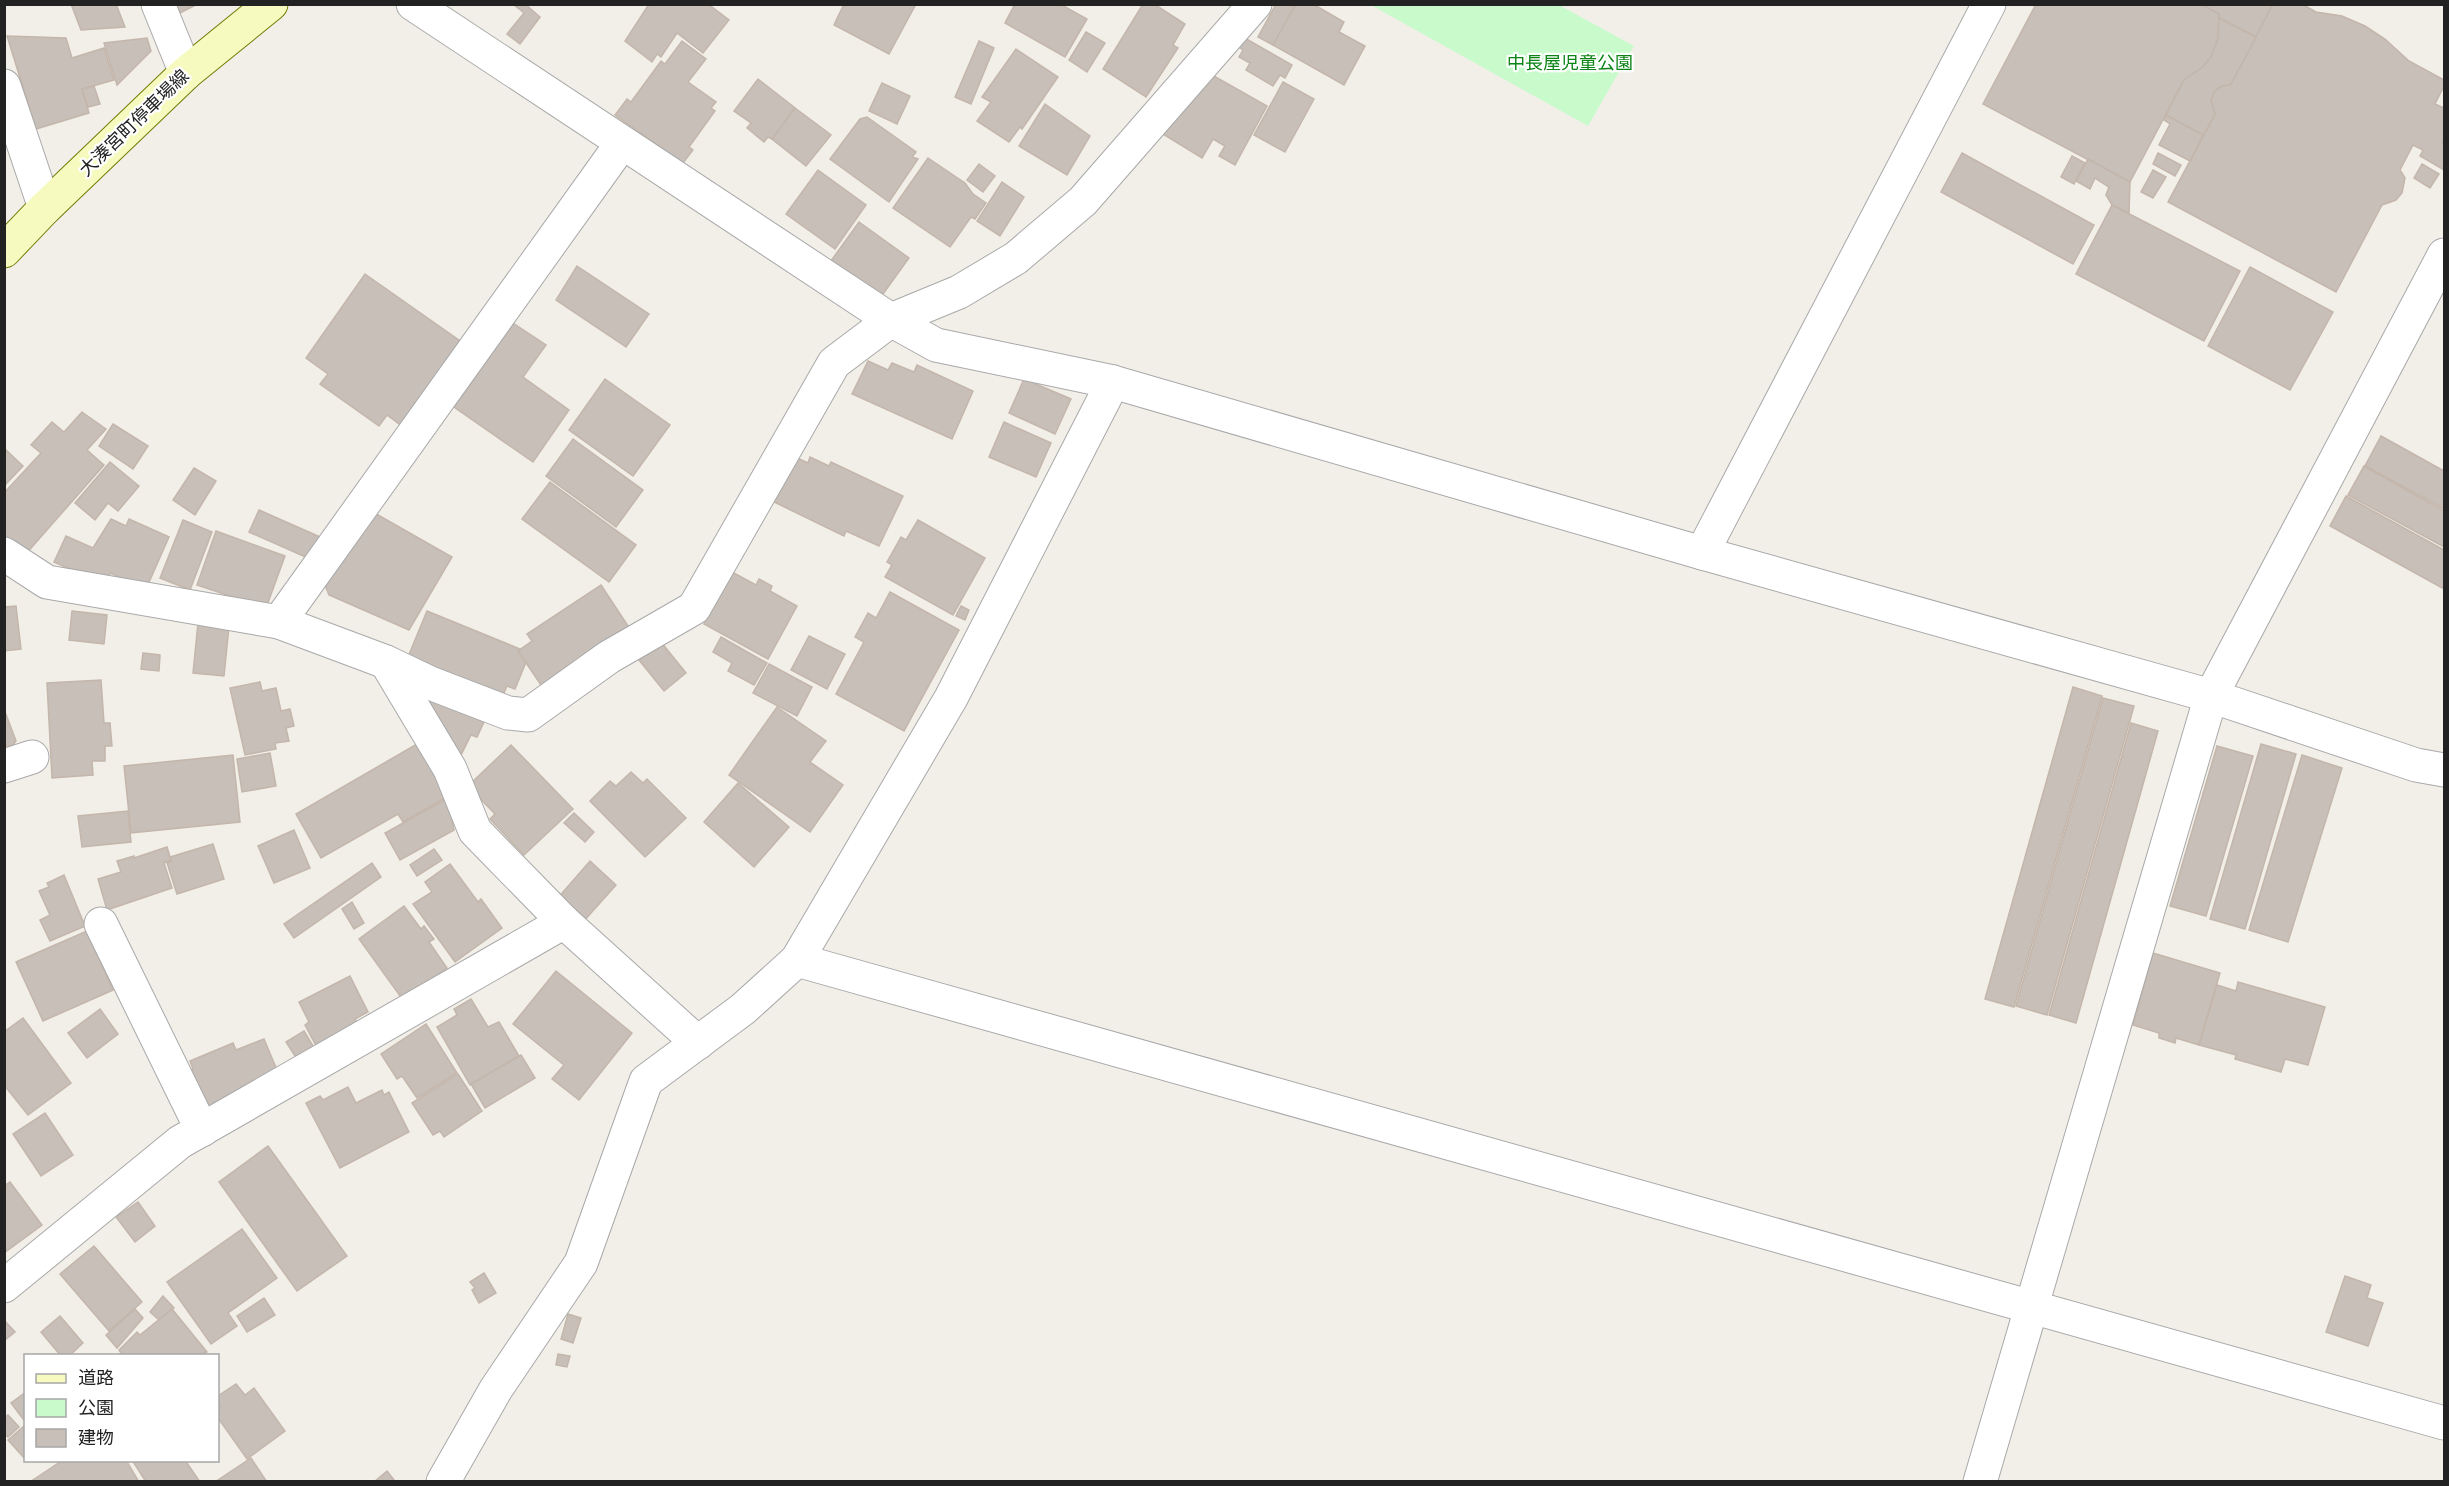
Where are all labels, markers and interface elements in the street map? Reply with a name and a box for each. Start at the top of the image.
park label: 中長屋児童公園 [1507,52,1633,73]
street label: 大湊宮町停車場線 [75,65,193,180]
legend [24,1354,219,1462]
text: 道路 [78,1367,114,1388]
text: 公園 [78,1397,114,1418]
text: 建物 [78,1427,114,1448]

